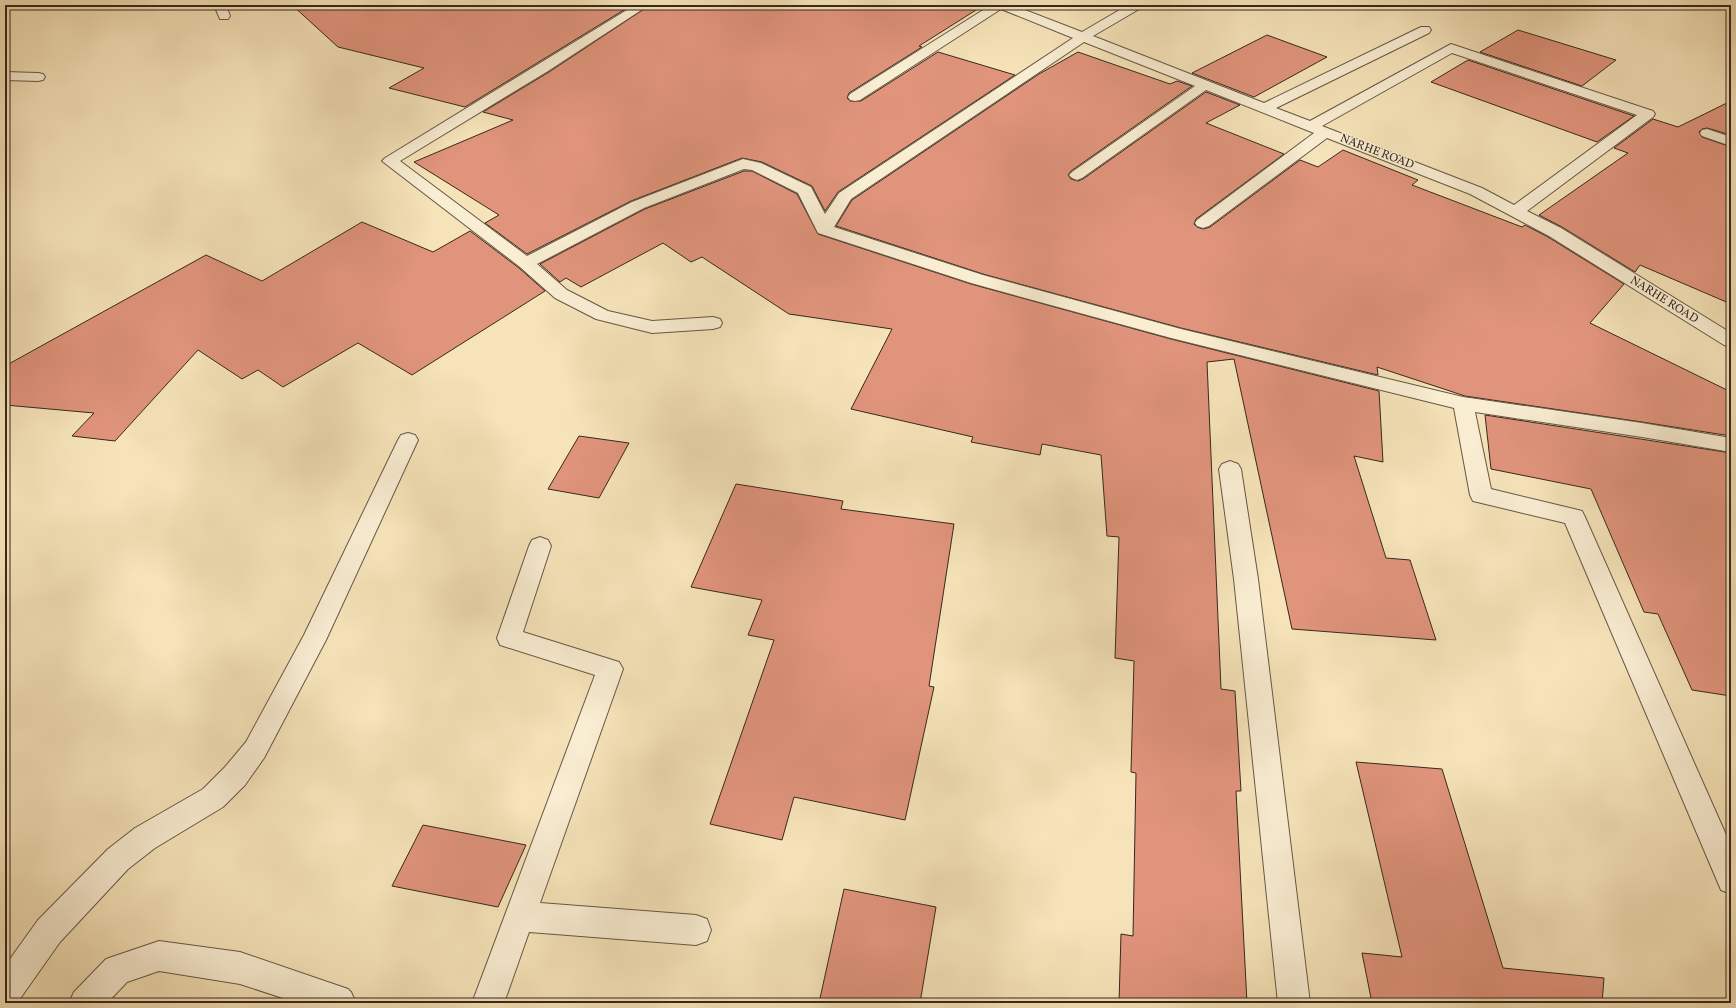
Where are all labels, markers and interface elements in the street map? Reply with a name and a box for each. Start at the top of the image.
street label: NARHE ROAD [1338,131,1416,174]
street label: NARHE ROAD [1627,273,1701,328]

